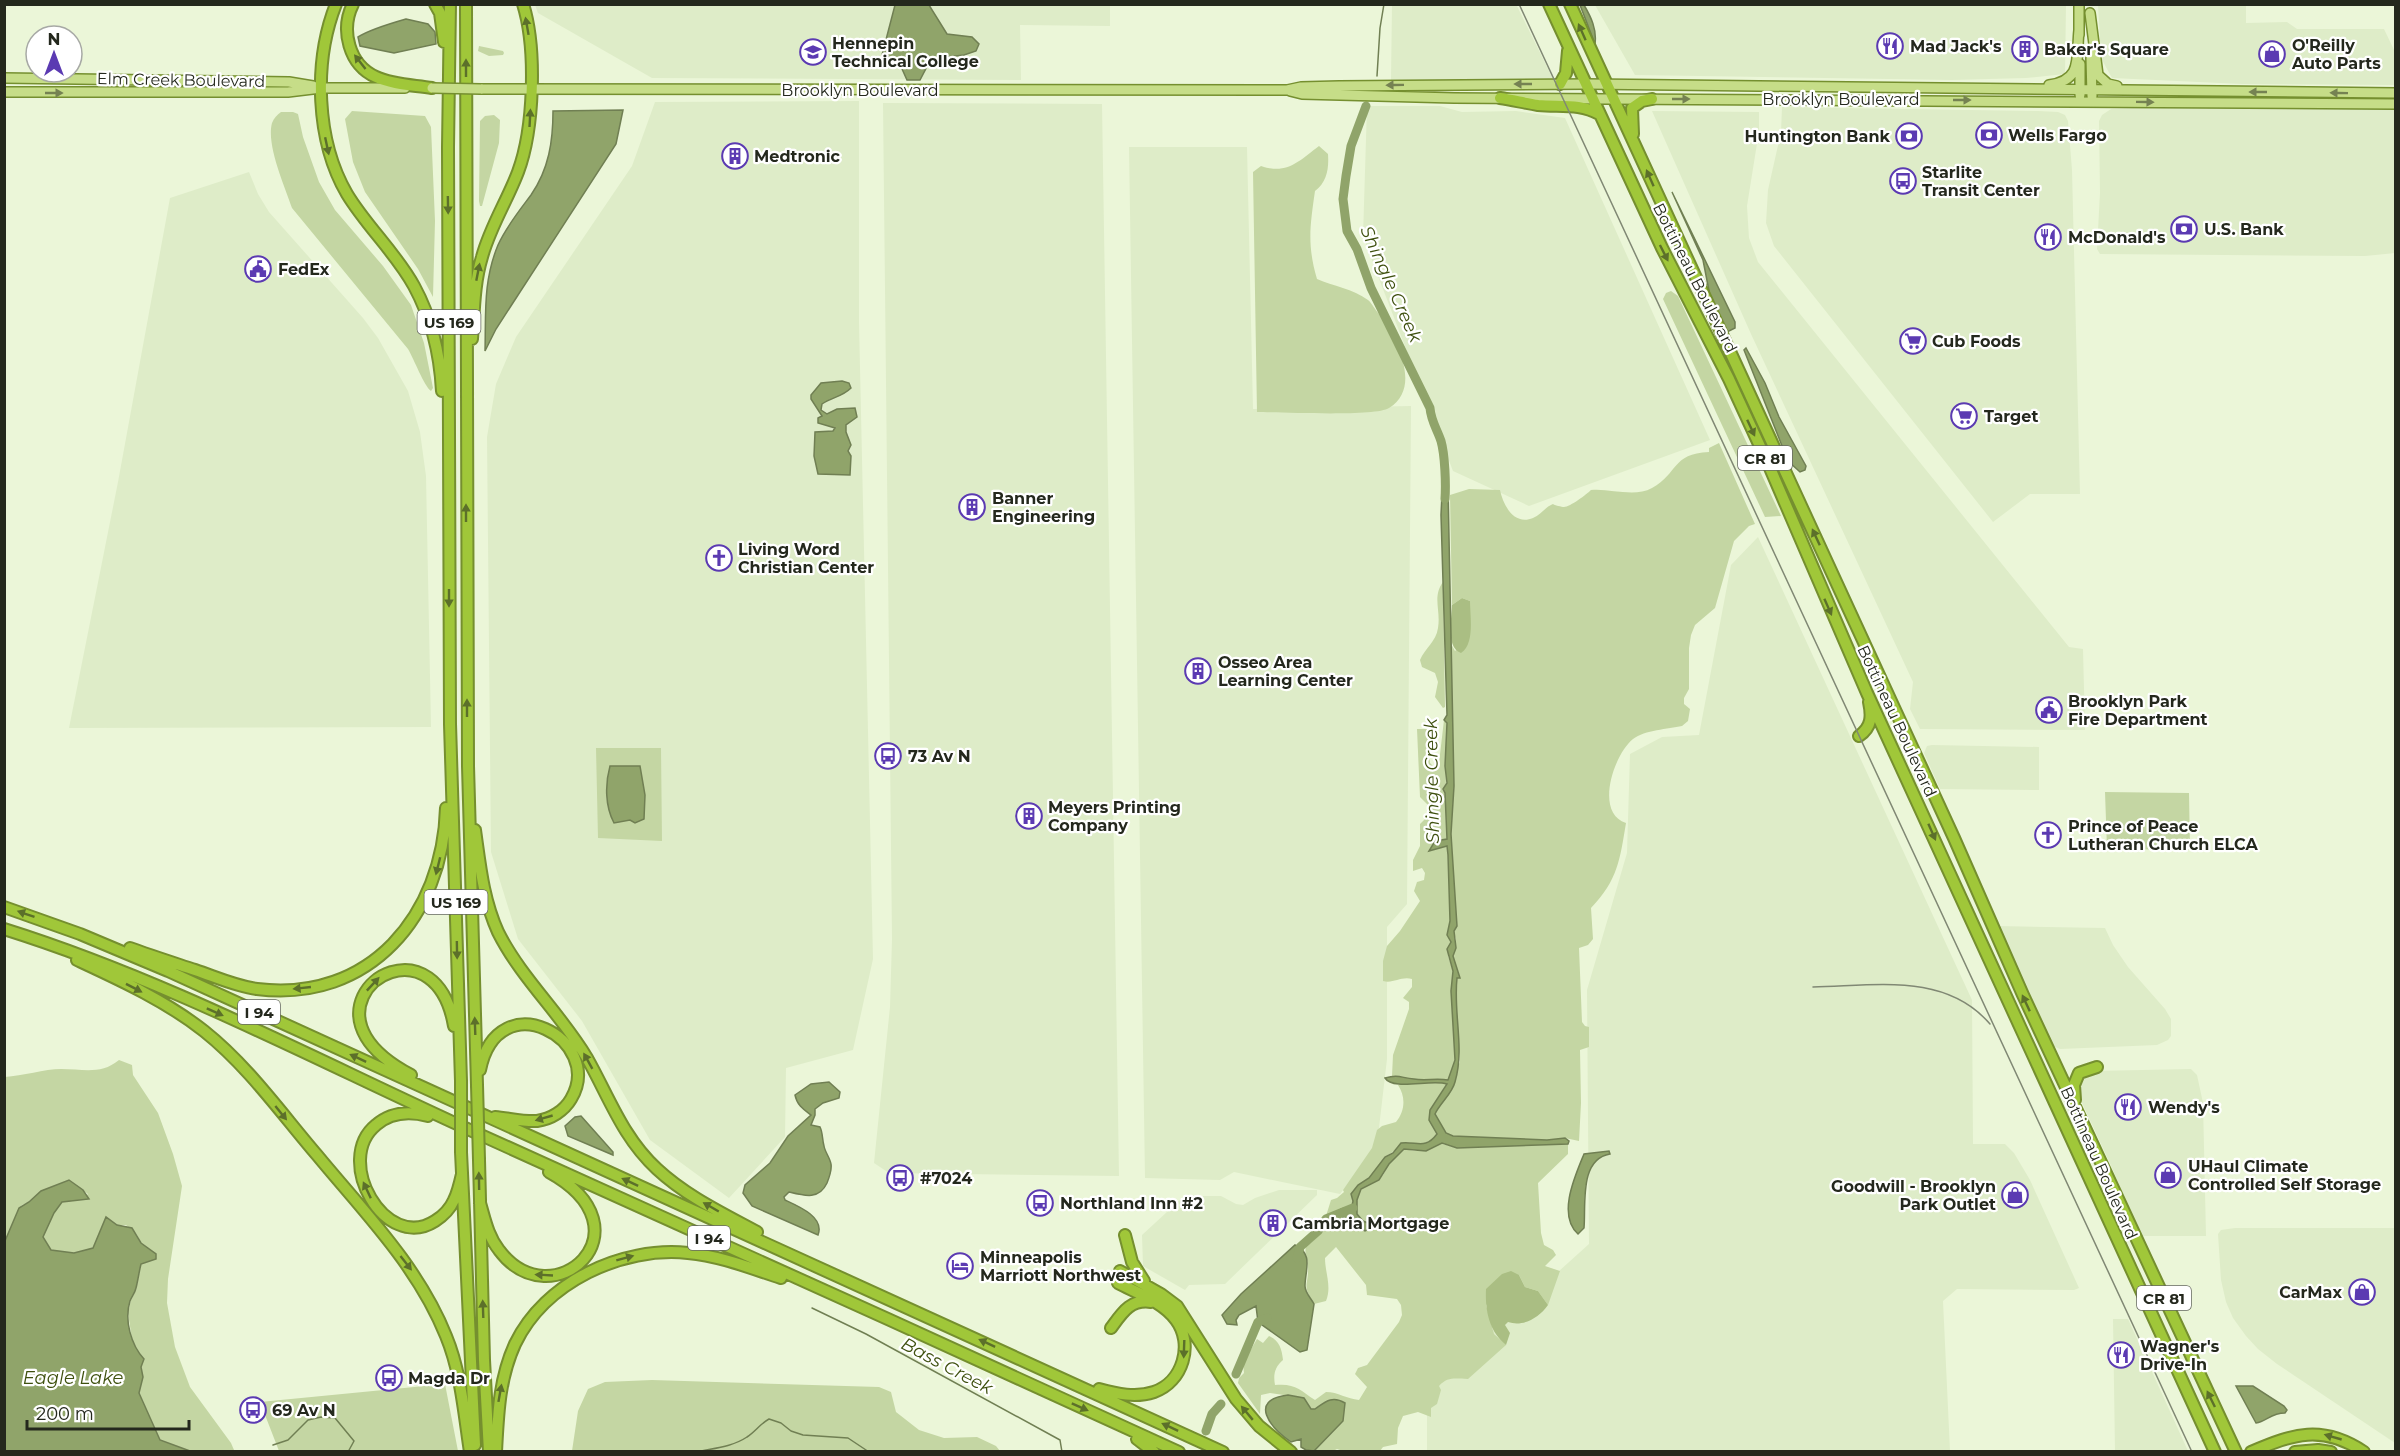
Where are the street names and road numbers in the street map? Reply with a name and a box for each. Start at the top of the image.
street label: Elm Creek Boulevard [97,69,265,91]
street label: Brooklyn Boulevard [781,81,939,100]
street label: Brooklyn Boulevard [1762,90,1920,109]
street label: Bottineau Boulevard [1649,200,1741,356]
road number: US 169 [418,310,480,334]
road number: CR 81 [1738,446,1792,470]
street label: Bottineau Boulevard [1853,642,1941,800]
road number: US 169 [424,890,488,914]
road number: I 94 [238,1000,280,1024]
street label: Bottineau Boulevard [2057,1084,2141,1242]
road number: I 94 [688,1226,730,1250]
road number: CR 81 [2137,1286,2191,1310]

